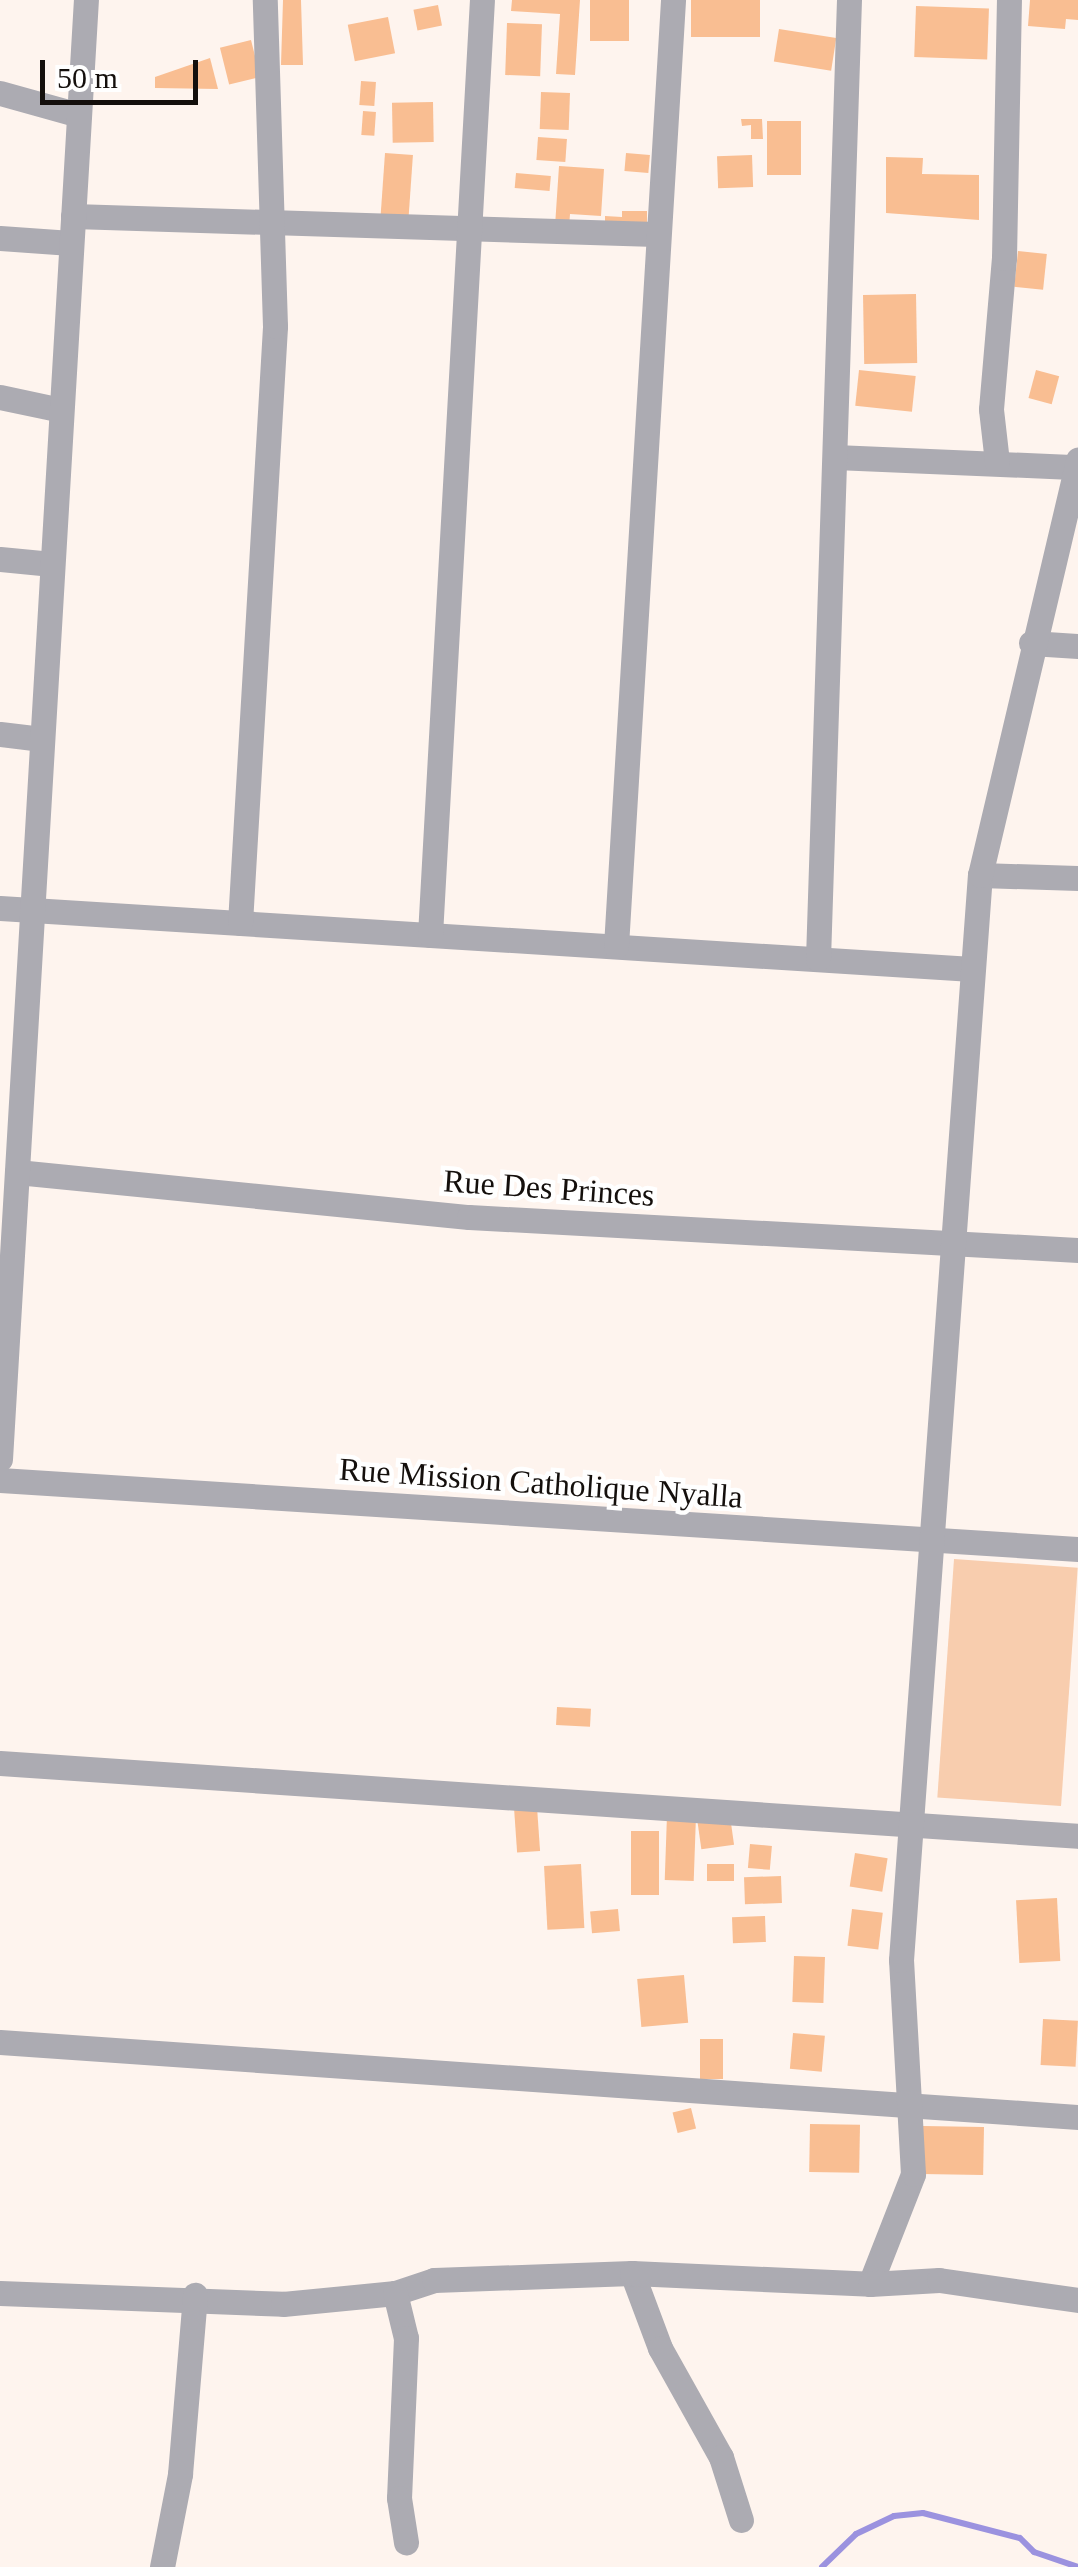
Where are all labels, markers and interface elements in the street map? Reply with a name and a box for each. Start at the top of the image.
scale bar [45,40,202,102]
text: 50 m [57,61,118,94]
street label: Rue Des Princes [442,1161,656,1215]
street label: Rue Mission Catholique Nyalla [338,1450,744,1516]

